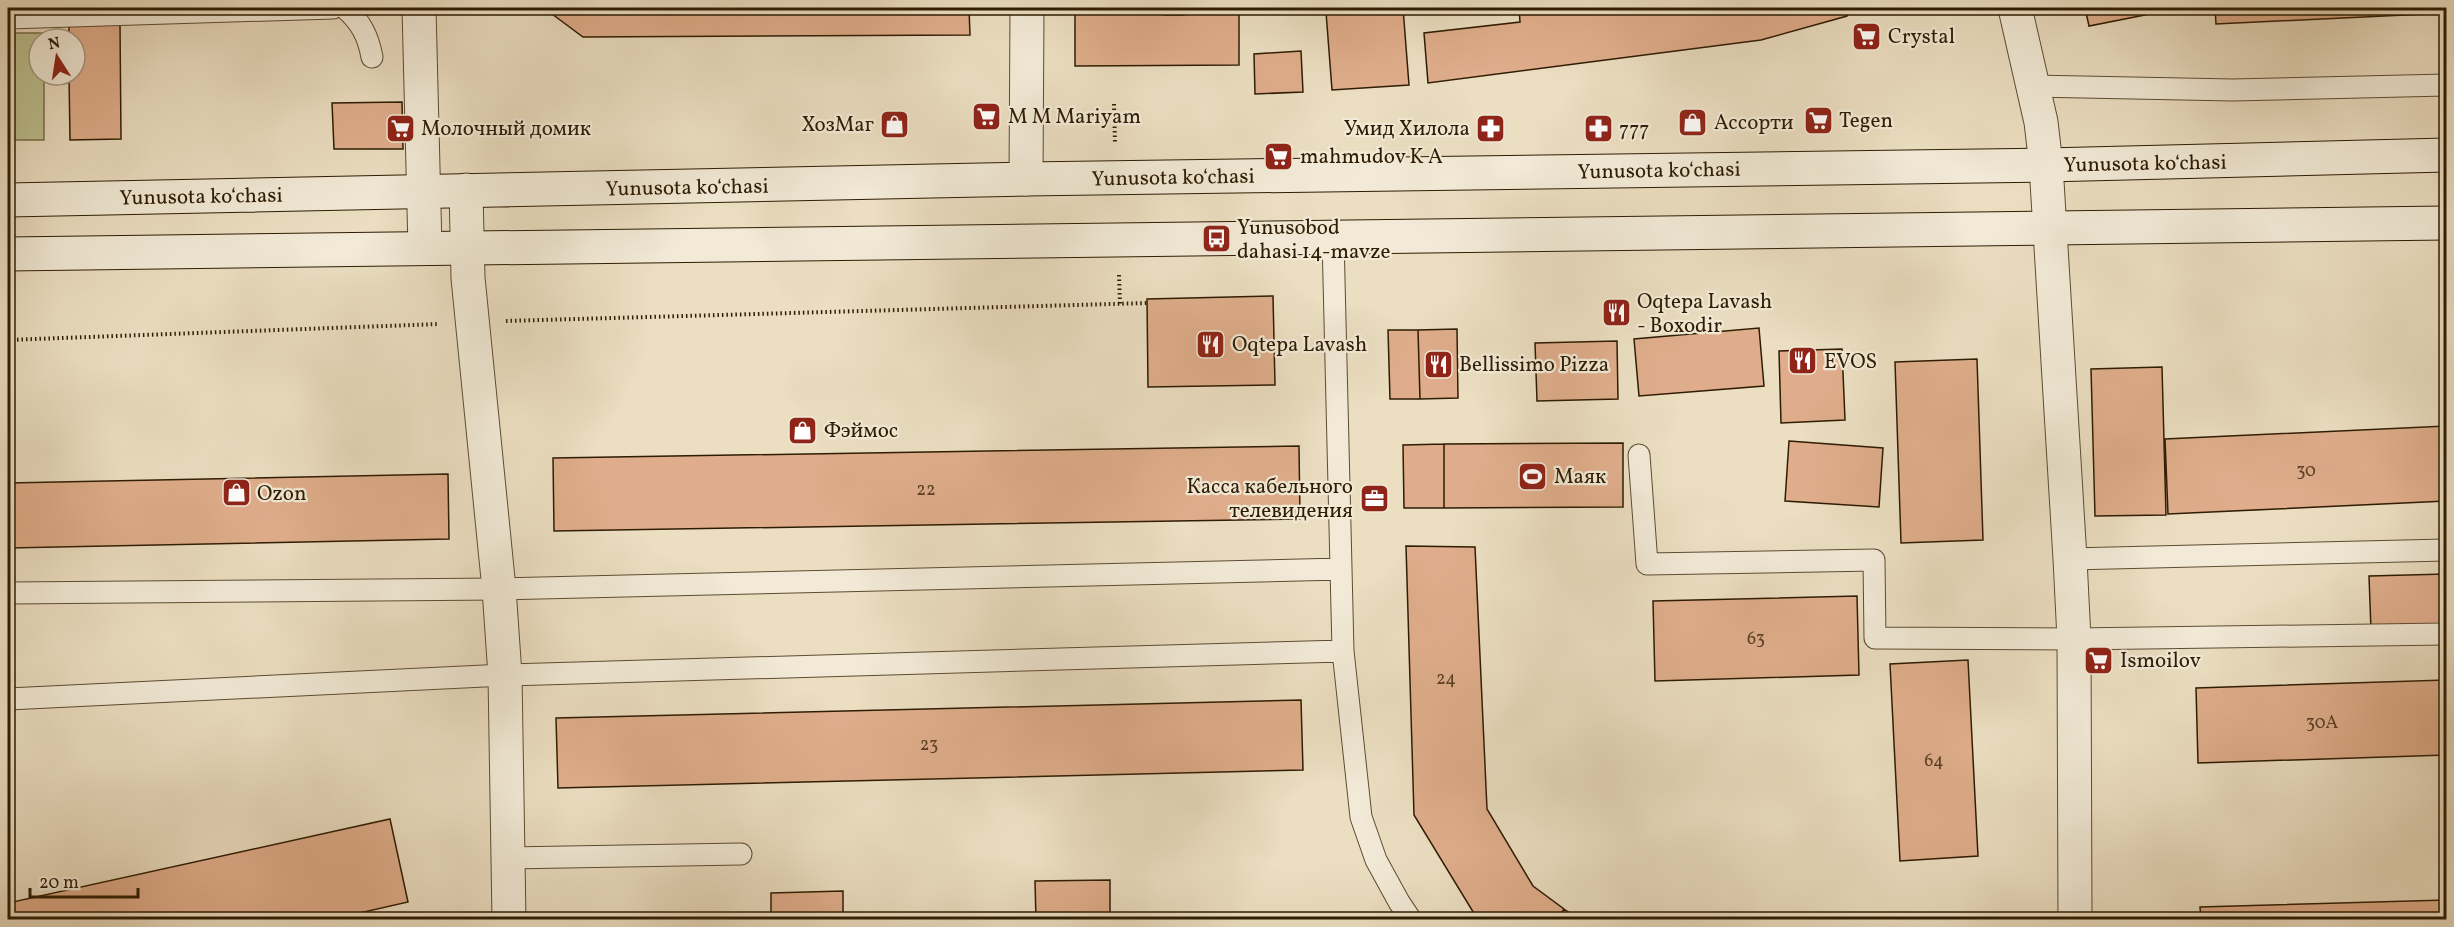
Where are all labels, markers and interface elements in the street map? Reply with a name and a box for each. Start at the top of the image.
supermarket icon: Crystal [1851,20,1883,52]
place label: Crystal [1888,23,1955,52]
north arrow [27,27,87,87]
text: N [46,32,63,56]
supermarket icon: M M Mariyam [971,100,1003,132]
place label: M M Mariyam [1008,103,1141,132]
supermarket icon: Tegen [1802,104,1834,136]
shop icon: Ассорти [1677,106,1709,138]
place label: Tegen [1839,107,1893,136]
shop icon: ХозМаг [879,108,911,140]
place label: Ассорти [1714,109,1794,138]
place label: ХозМаг [802,111,874,140]
supermarket icon: Молочный домик [384,112,416,144]
pharmacy icon: Умид Хилола [1475,112,1507,144]
pharmacy icon: 777 [1582,113,1614,145]
place label: Молочный домик [421,115,591,144]
place label: Умид Хилола [1344,115,1470,144]
place label: 777 [1619,116,1650,145]
supermarket icon: mahmudov K A [1263,140,1295,172]
place label: mahmudov K A [1300,143,1443,172]
street label: Yunusota koʻchasi [2063,149,2227,180]
street label: Yunusota koʻchasi [1577,156,1741,187]
street label: Yunusota koʻchasi [1091,163,1255,194]
street label: Yunusota koʻchasi [605,173,769,204]
street label: Yunusota koʻchasi [119,182,283,213]
place label: Yunusobod dahasi 14-mavze [1237,214,1390,267]
bus stop icon: Yunusobod dahasi 14-mavze [1200,223,1232,255]
place label: Oqtepa Lavash - Boxodir [1637,288,1772,341]
restaurant icon: Oqtepa Lavash - Boxodir [1600,297,1632,329]
restaurant icon: Oqtepa Lavash [1195,328,1227,360]
place label: Oqtepa Lavash [1232,331,1367,360]
restaurant icon: EVOS [1787,345,1819,377]
restaurant icon: Bellissimo Pizza [1422,348,1454,380]
place label: EVOS [1824,348,1877,377]
place label: Bellissimo Pizza [1459,351,1609,380]
shop icon: Фэймос [787,414,819,446]
place label: Фэймос [824,417,898,446]
house number: 30 [2296,459,2316,484]
sports icon: Маяк [1517,460,1549,492]
place label: Маяк [1554,463,1606,492]
place label: Касса кабельного телевидения [1186,473,1353,526]
shop icon: Ozon [220,477,252,509]
house number: 22 [916,478,936,503]
place label: Ozon [257,480,307,509]
office icon: Касса кабельного телевидения [1358,482,1390,514]
house number: 63 [1747,627,1765,652]
supermarket icon: Ismoilov [2083,644,2115,676]
place label: Ismoilov [2120,647,2201,676]
house number: 24 [1436,667,1456,692]
house number: 30А [2306,711,2339,736]
house number: 23 [920,733,938,758]
house number: 64 [1924,749,1944,774]
scale bar [30,861,138,899]
text: 20 m [39,871,79,896]

